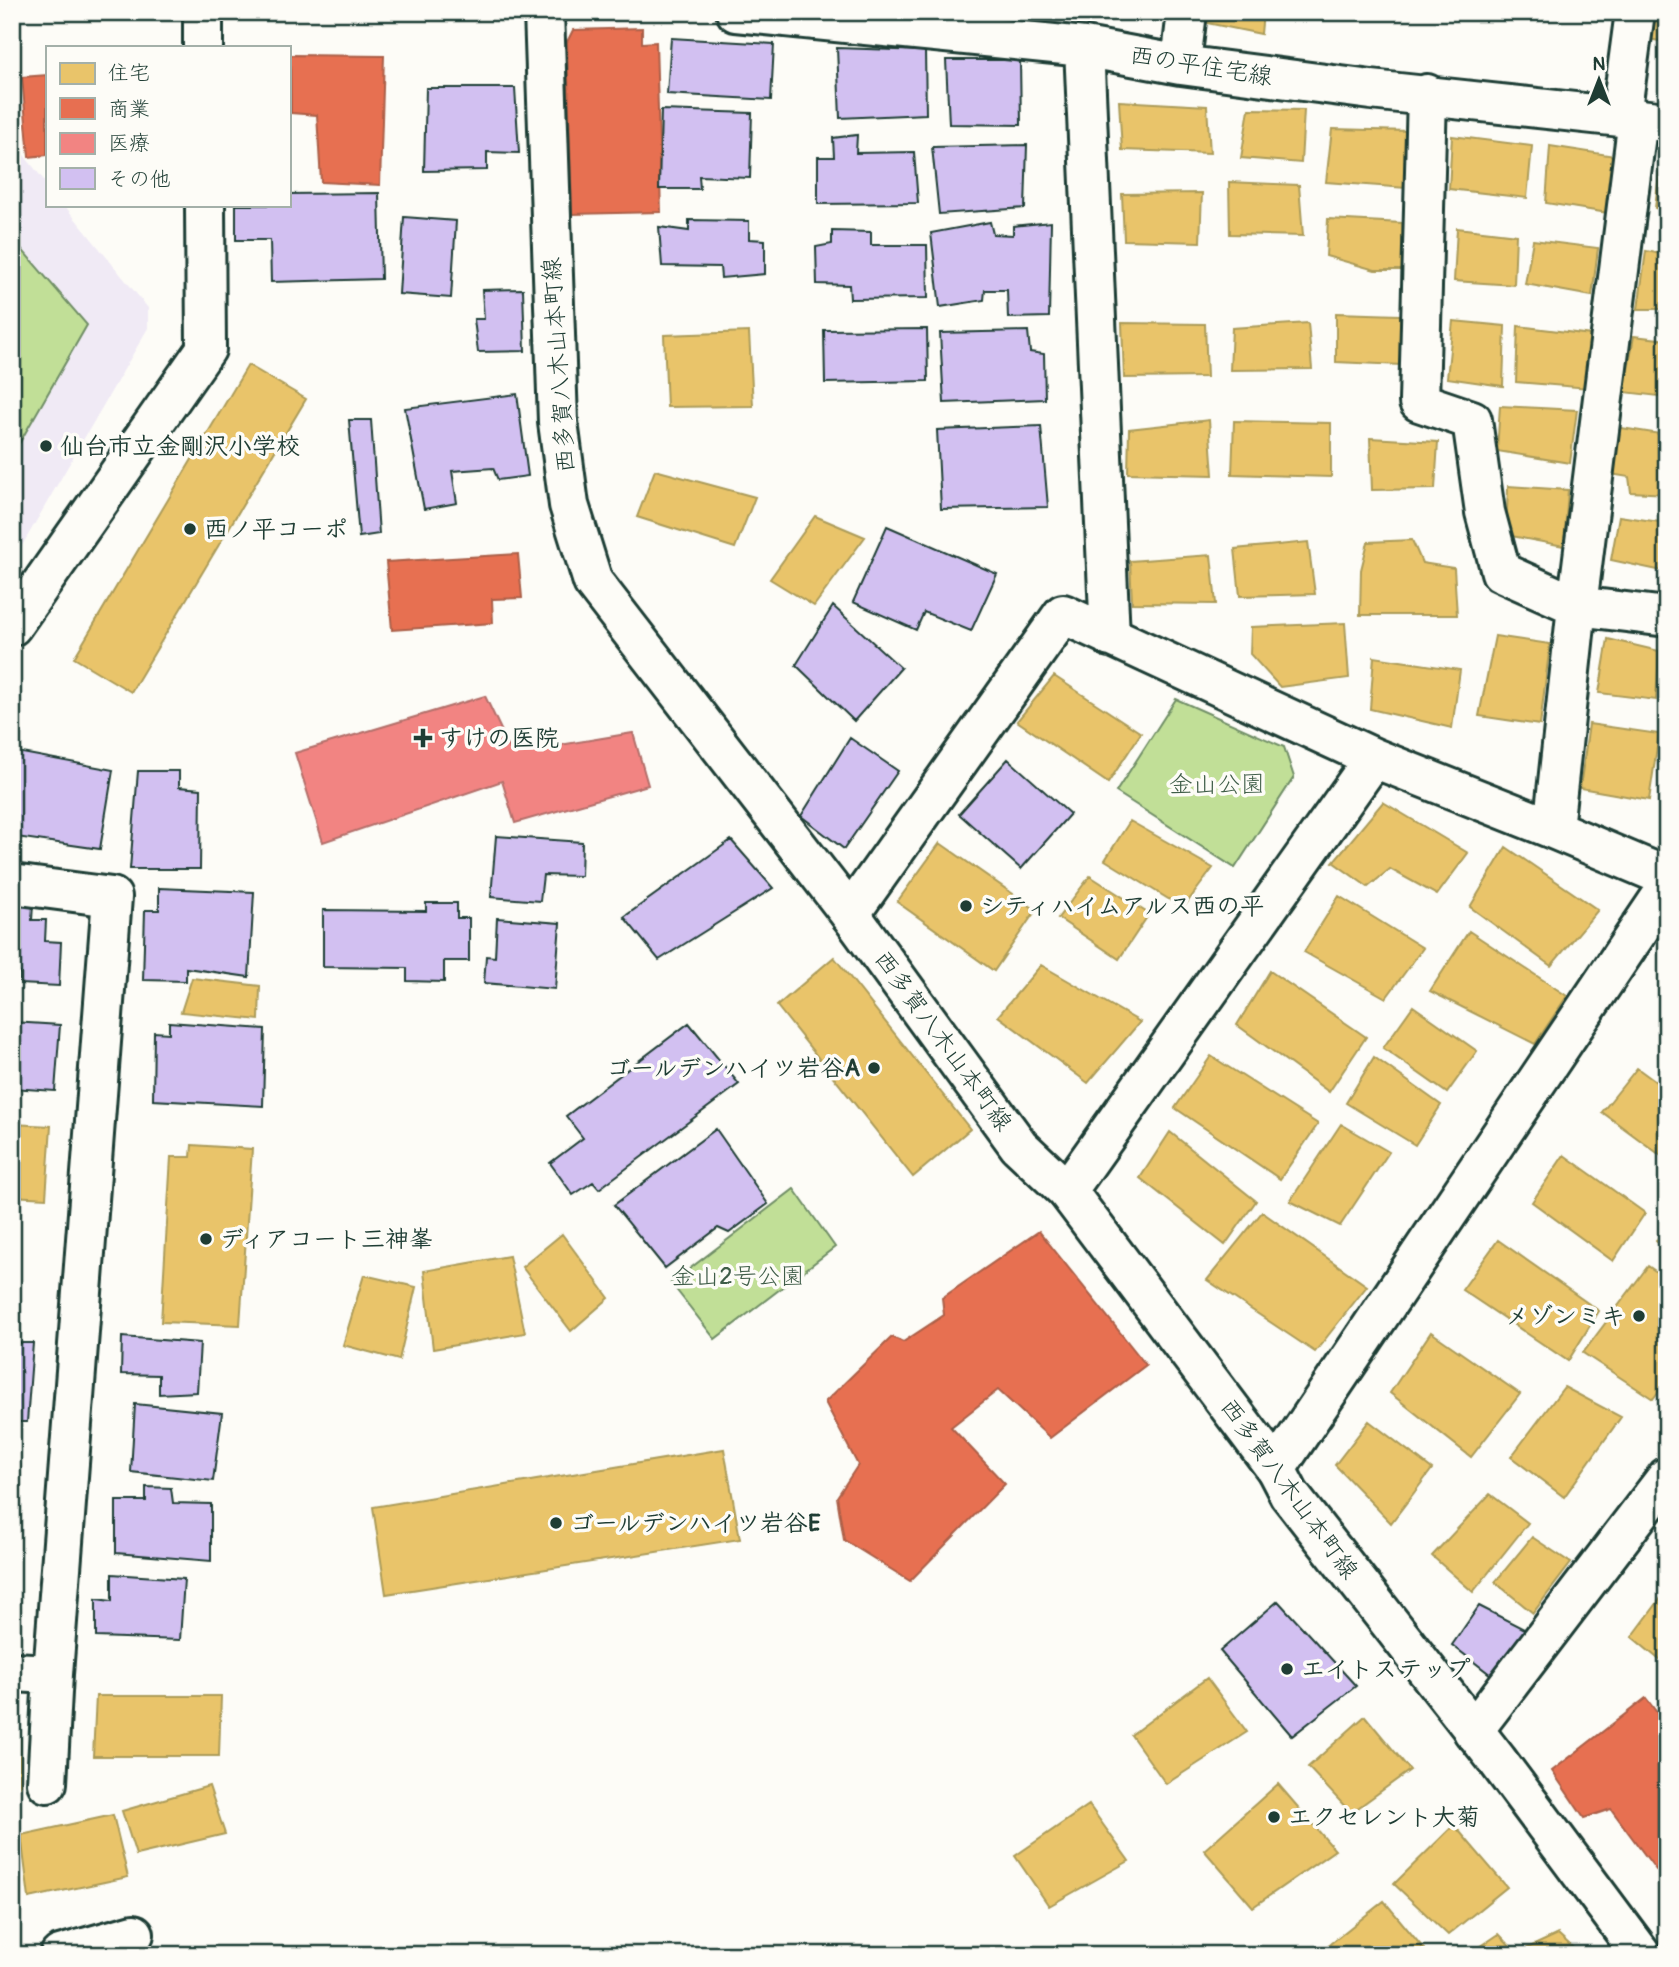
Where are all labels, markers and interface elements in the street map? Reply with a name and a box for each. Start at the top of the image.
street label: 西の平住宅線 [1128,40,1274,92]
legend [46,46,290,206]
north arrow [1564,46,1634,116]
text: N [1593,52,1606,76]
text: 住宅 [108,60,150,87]
text: 商業 [108,96,150,123]
text: 医療 [108,130,150,157]
text: その他 [108,166,171,193]
street label: 西多賀八木山本町線 [537,256,581,474]
place label: 仙台市立金剛沢小学校 [60,432,300,461]
marker: 仙台市立金剛沢小学校 [38,438,54,454]
place label: 西ノ平コーポ [204,515,348,544]
marker: 西ノ平コーポ [182,521,198,537]
place label: すけの医院 [439,724,559,753]
marker: すけの医院 [413,728,433,748]
park label: 金山公園 [1169,770,1265,799]
place label: シティハイムアルス西の平 [980,892,1264,921]
marker: シティハイムアルス西の平 [958,898,974,914]
street label: 西多賀八木山本町線 [868,945,1018,1137]
place label: ゴールデンハイツ岩谷A [606,1054,860,1083]
marker: ゴールデンハイツ岩谷A [866,1060,882,1076]
place label: ディアコート三神峯 [220,1225,433,1254]
marker: ディアコート三神峯 [198,1231,214,1247]
park label: 金山2号公園 [671,1262,805,1291]
place label: メゾンミキ [1505,1302,1625,1331]
marker: メゾンミキ [1631,1308,1647,1324]
street label: 西多賀八木山本町線 [1214,1393,1364,1585]
place label: ゴールデンハイツ岩谷E [570,1509,821,1538]
marker: ゴールデンハイツ岩谷E [548,1515,564,1531]
place label: エイトステップ [1301,1655,1470,1684]
marker: エイトステップ [1279,1661,1295,1677]
place label: エクセレント大菊 [1288,1803,1480,1832]
marker: エクセレント大菊 [1266,1809,1282,1825]

